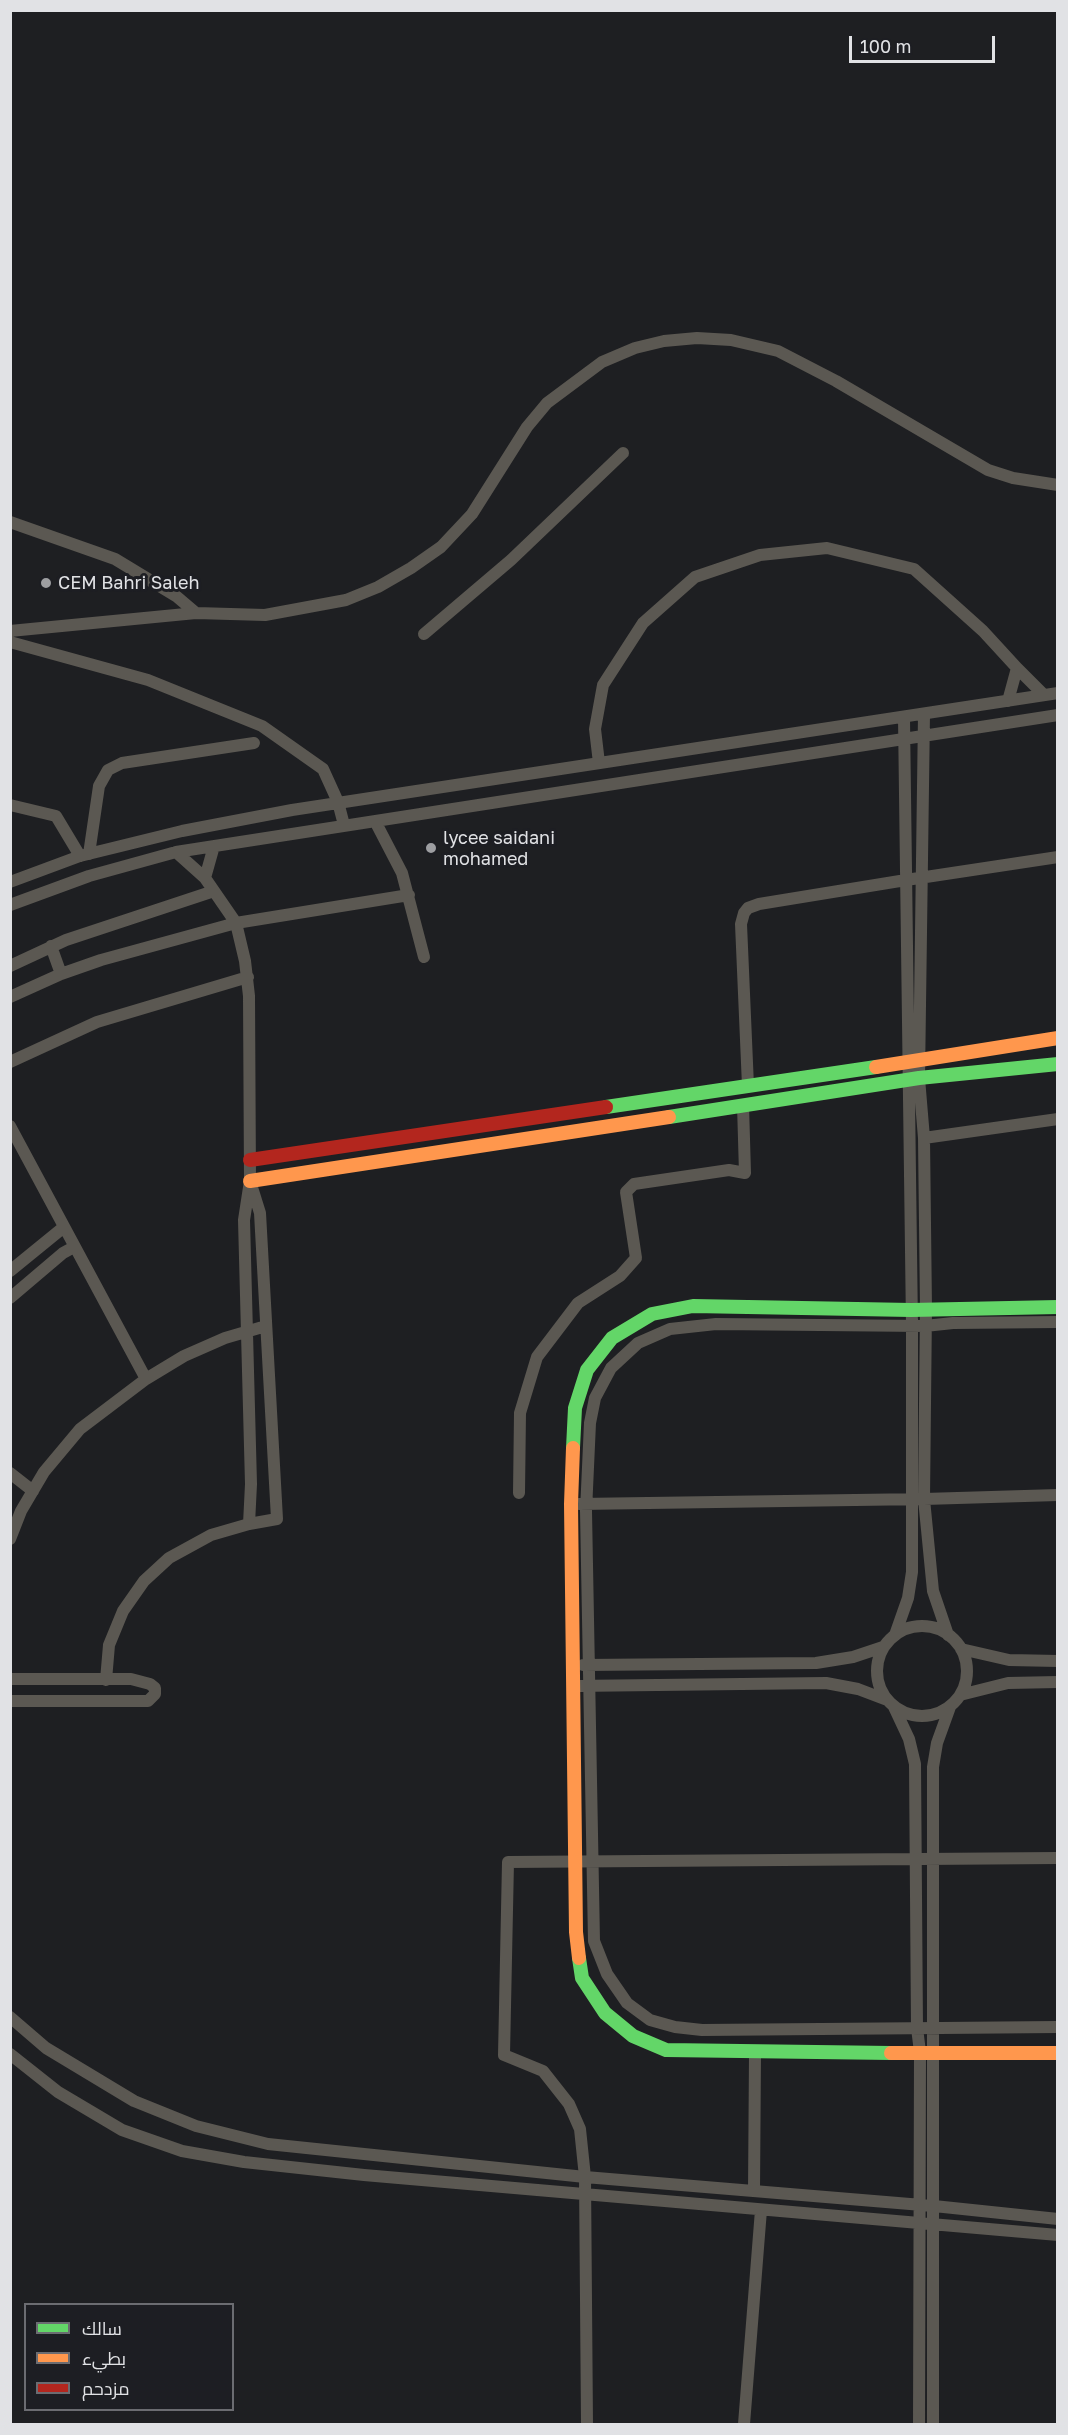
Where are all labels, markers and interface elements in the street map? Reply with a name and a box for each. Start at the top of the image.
scale bar [852,24,998,62]
text: 100 m [860,35,911,57]
place label: CEM Bahri Saleh [58,572,200,594]
marker: CEM Bahri Saleh [39,576,53,590]
place label: lycee saidani mohamed [443,827,555,870]
marker: lycee saidani mohamed [424,841,438,855]
legend [24,2303,234,2411]
text: سالك [82,2317,122,2339]
text: بطيء [82,2347,126,2369]
text: مزدحم [82,2377,130,2399]

